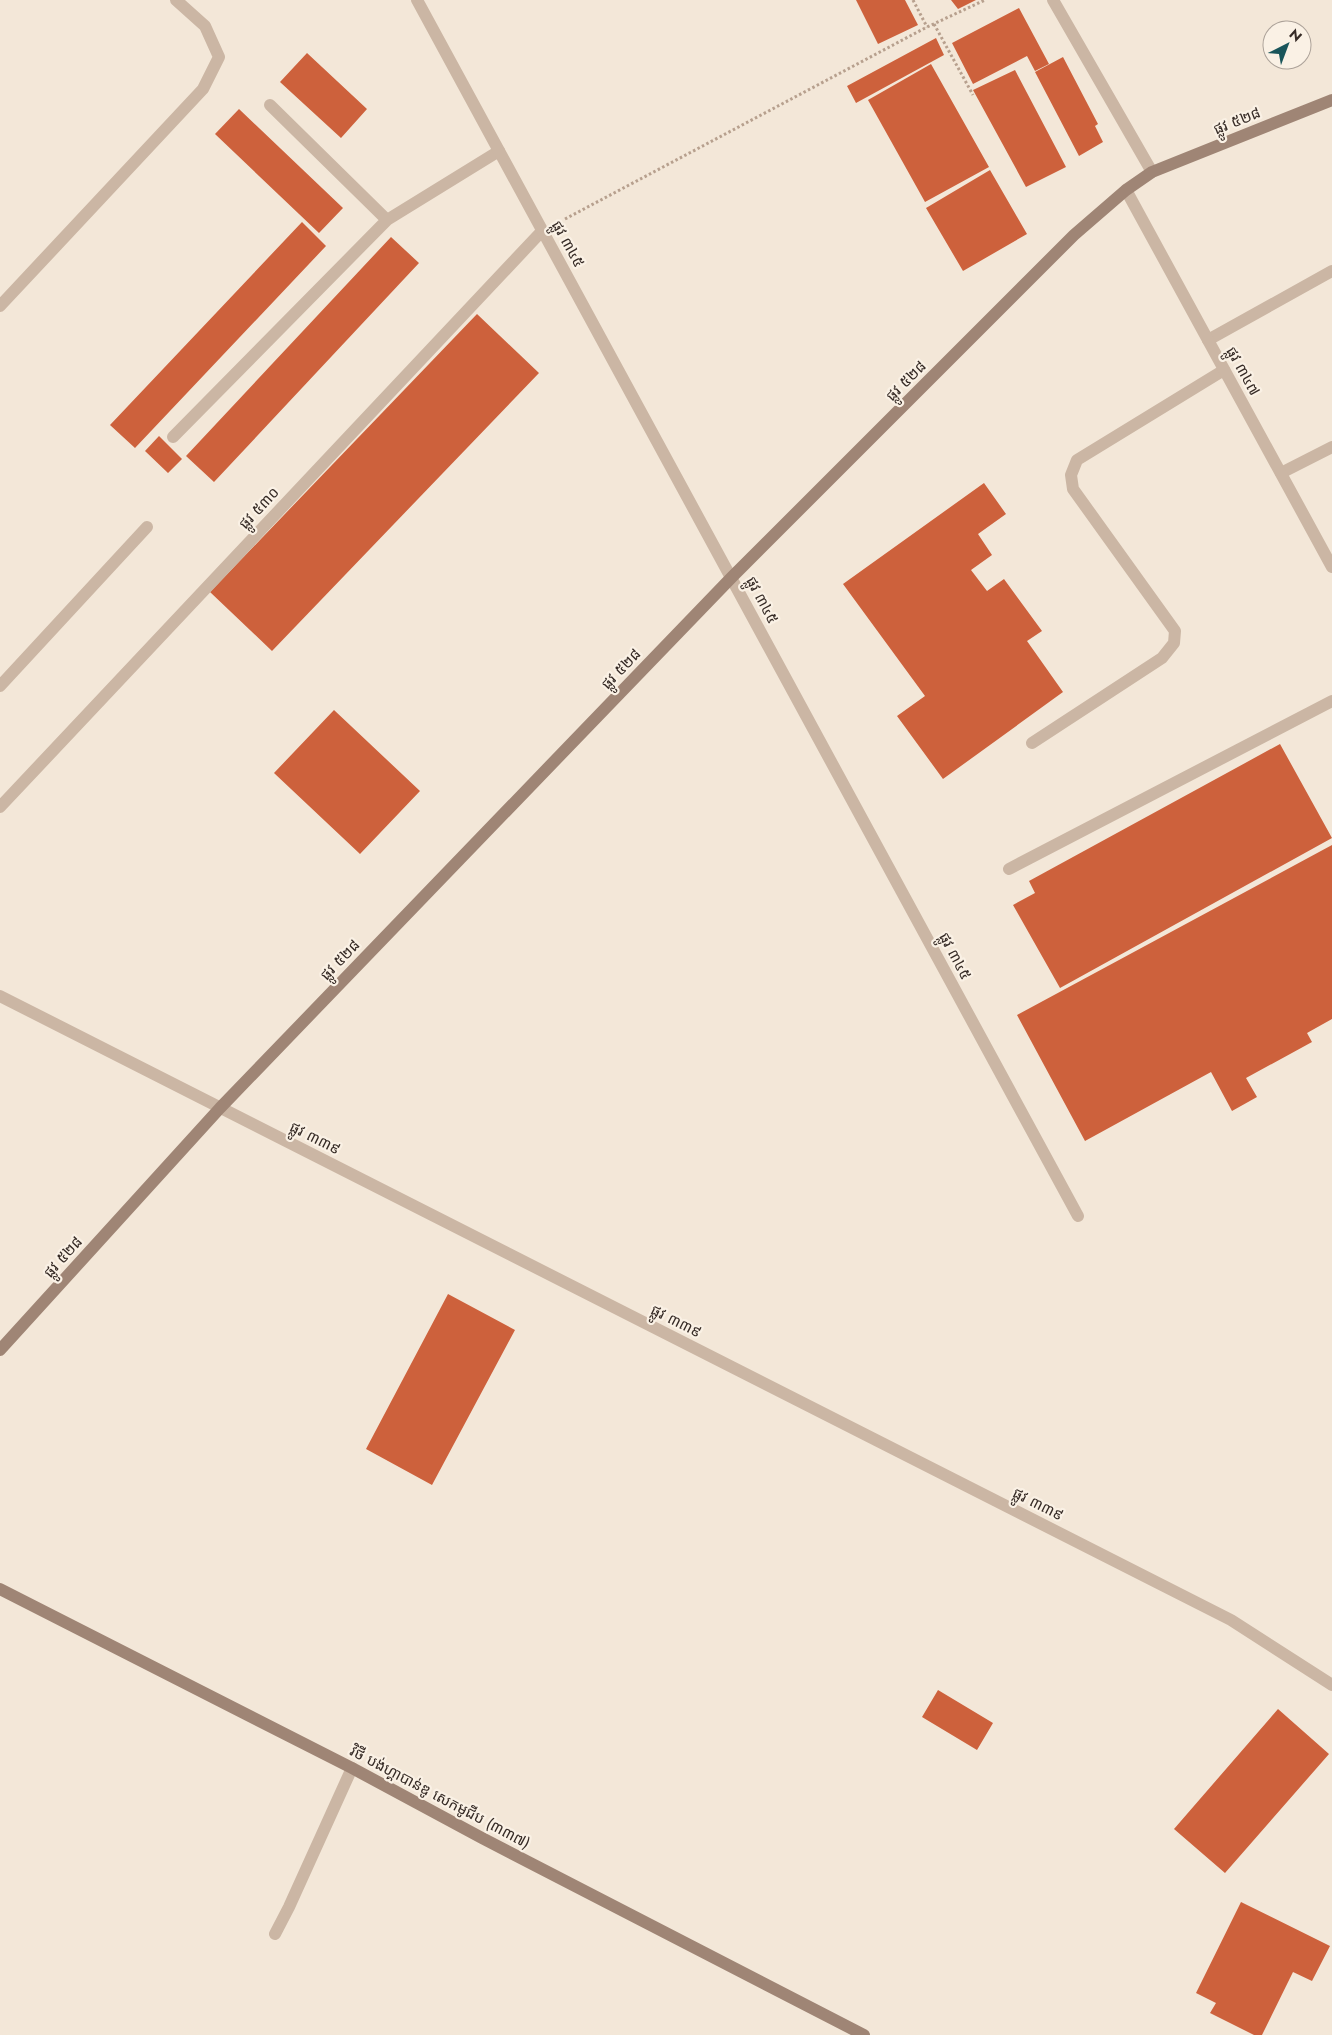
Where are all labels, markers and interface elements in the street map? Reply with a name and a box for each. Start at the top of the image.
north arrow [1262,20,1312,70]
text: N [1285,24,1307,46]
street label: ផ្លូវ ៥២៨ [1210,102,1265,143]
street label: ផ្លូវ ៣៤៥ [544,216,590,273]
street label: ផ្លូវ ៣៤៧ [1218,342,1265,401]
street label: ផ្លូវ ៥២៨ [881,356,933,408]
street label: ផ្លូវ ៥៣០ [234,482,286,536]
street label: ផ្លូវ ៣៤៥ [738,572,784,629]
street label: ផ្លូវ ៥២៨ [596,644,648,696]
street label: ផ្លូវ ៣៤៥ [931,928,977,985]
street label: ផ្លូវ ៥២៨ [315,935,367,987]
street label: ផ្លូវ ៣៣៩ [285,1116,344,1162]
street label: ផ្លូវ ៥២៨ [38,1231,89,1284]
street label: ផ្លូវ ៣៣៩ [646,1299,705,1345]
street label: ផ្លូវ ៣៣៩ [1008,1482,1067,1528]
street label: វិថី បង់ហ្គាបាន់ឌូ សេកមូជីប (៣៣៧) [346,1740,534,1854]

